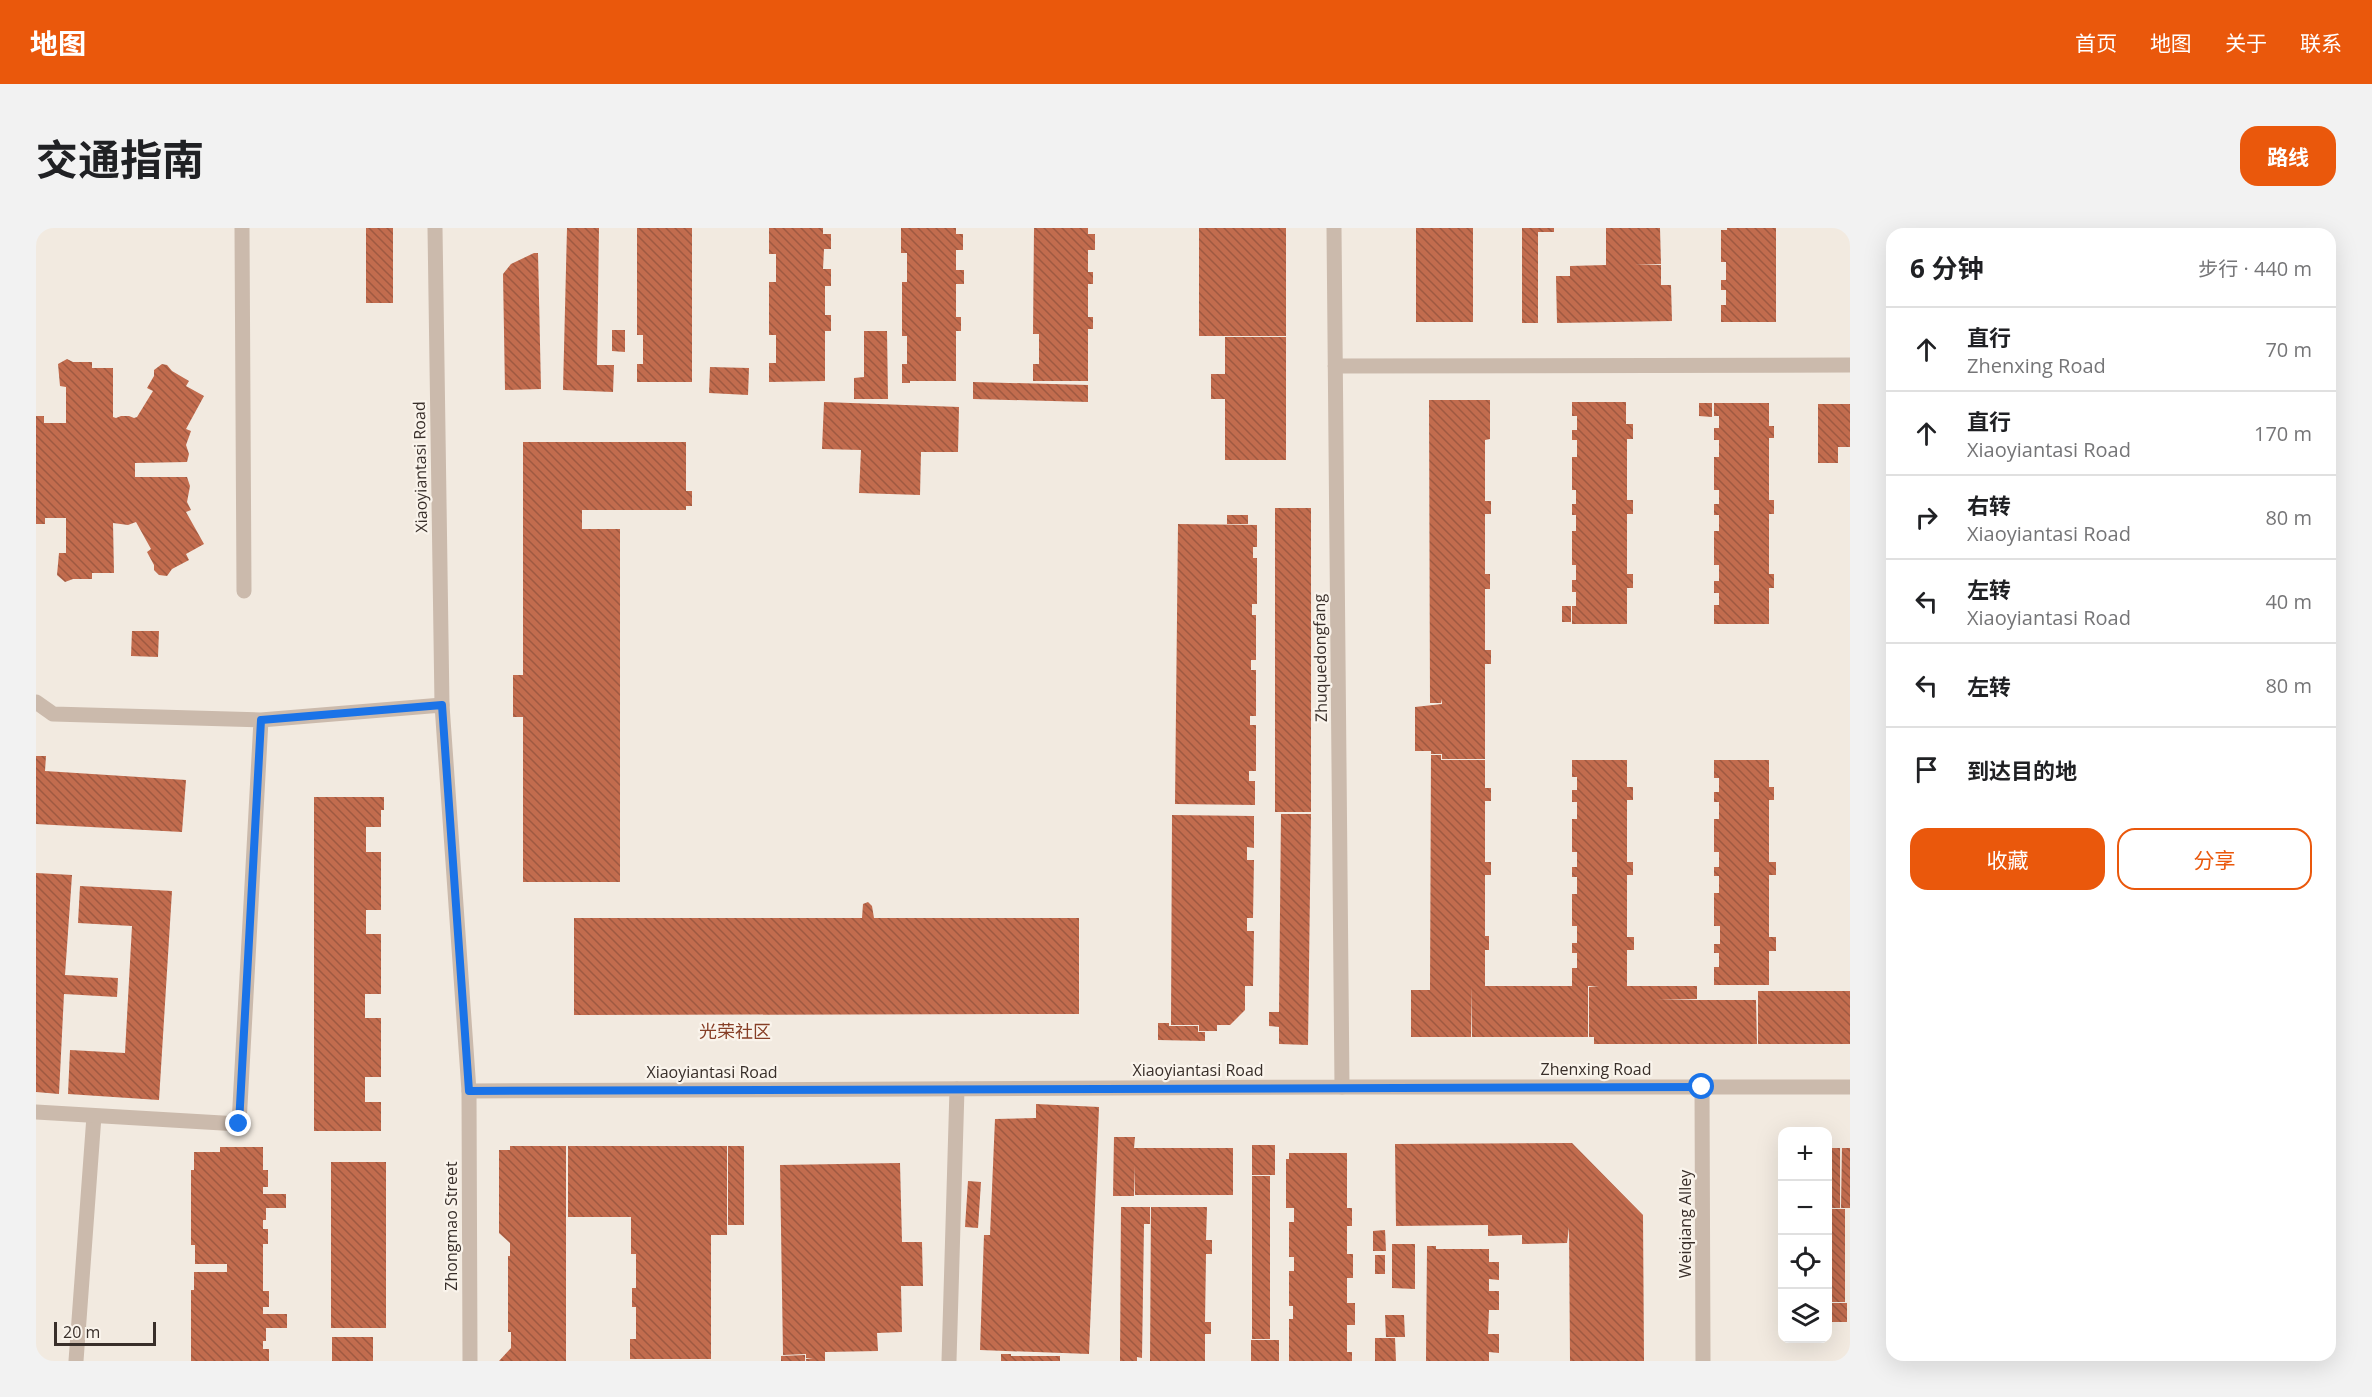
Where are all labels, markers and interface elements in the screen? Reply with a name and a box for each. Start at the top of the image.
text: 地图 [30,24,86,62]
text: 首页 [2075,29,2117,57]
text: 地图 [2150,29,2192,57]
text: 关于 [2225,29,2267,57]
text: 联系 [2300,29,2342,57]
button: 路线 [2240,126,2336,186]
text: 交通指南 [36,130,204,187]
text: 6 分钟 [1910,250,1984,286]
text: 步行 · 440 m [2198,255,2312,282]
text: 直行 [1967,322,2011,352]
icon: ahead [1910,333,1943,366]
text: 70 m [2265,336,2312,363]
text: Zhenxing Road [1967,352,2106,379]
street label: Xiaoyiantasi Road [408,401,432,533]
text: 直行 [1967,406,2011,436]
icon: ahead [1910,417,1943,450]
text: 170 m [2254,420,2312,447]
text: Xiaoyiantasi Road [1967,436,2131,463]
text: 右转 [1967,490,2011,520]
icon: right [1910,501,1943,534]
text: 80 m [2265,504,2312,531]
text: Xiaoyiantasi Road [1967,520,2131,547]
text: 左转 [1967,574,2011,604]
icon: left [1910,585,1943,618]
text: 40 m [2265,588,2312,615]
street label: Zhuquedongfang [1308,593,1332,722]
text: Xiaoyiantasi Road [1967,604,2131,631]
icon: left [1910,669,1943,702]
text: 左转 [1967,671,2011,701]
text: 80 m [2265,672,2312,699]
icon: arrive [1910,753,1943,786]
text: 到达目的地 [1967,755,2077,785]
button: 收藏 [1910,828,2105,890]
button: 分享 [2117,828,2312,890]
district label: 光荣社区 [699,1019,771,1043]
street label: Zhenxing Road [1540,1058,1652,1080]
street label: Xiaoyiantasi Road [1132,1059,1264,1081]
street label: Xiaoyiantasi Road [646,1061,778,1083]
route start [1688,1073,1714,1099]
route end [225,1110,251,1136]
map controls [1778,1127,1832,1343]
button: + [1778,1127,1832,1181]
street label: Zhongmao Street [440,1161,462,1291]
street label: Weiqiang Alley [1674,1169,1696,1278]
button: − [1778,1181,1832,1235]
button: locate [1778,1235,1832,1289]
button: layers [1778,1289,1832,1343]
scale bar [54,1319,156,1346]
text: 20 m [63,1321,100,1343]

